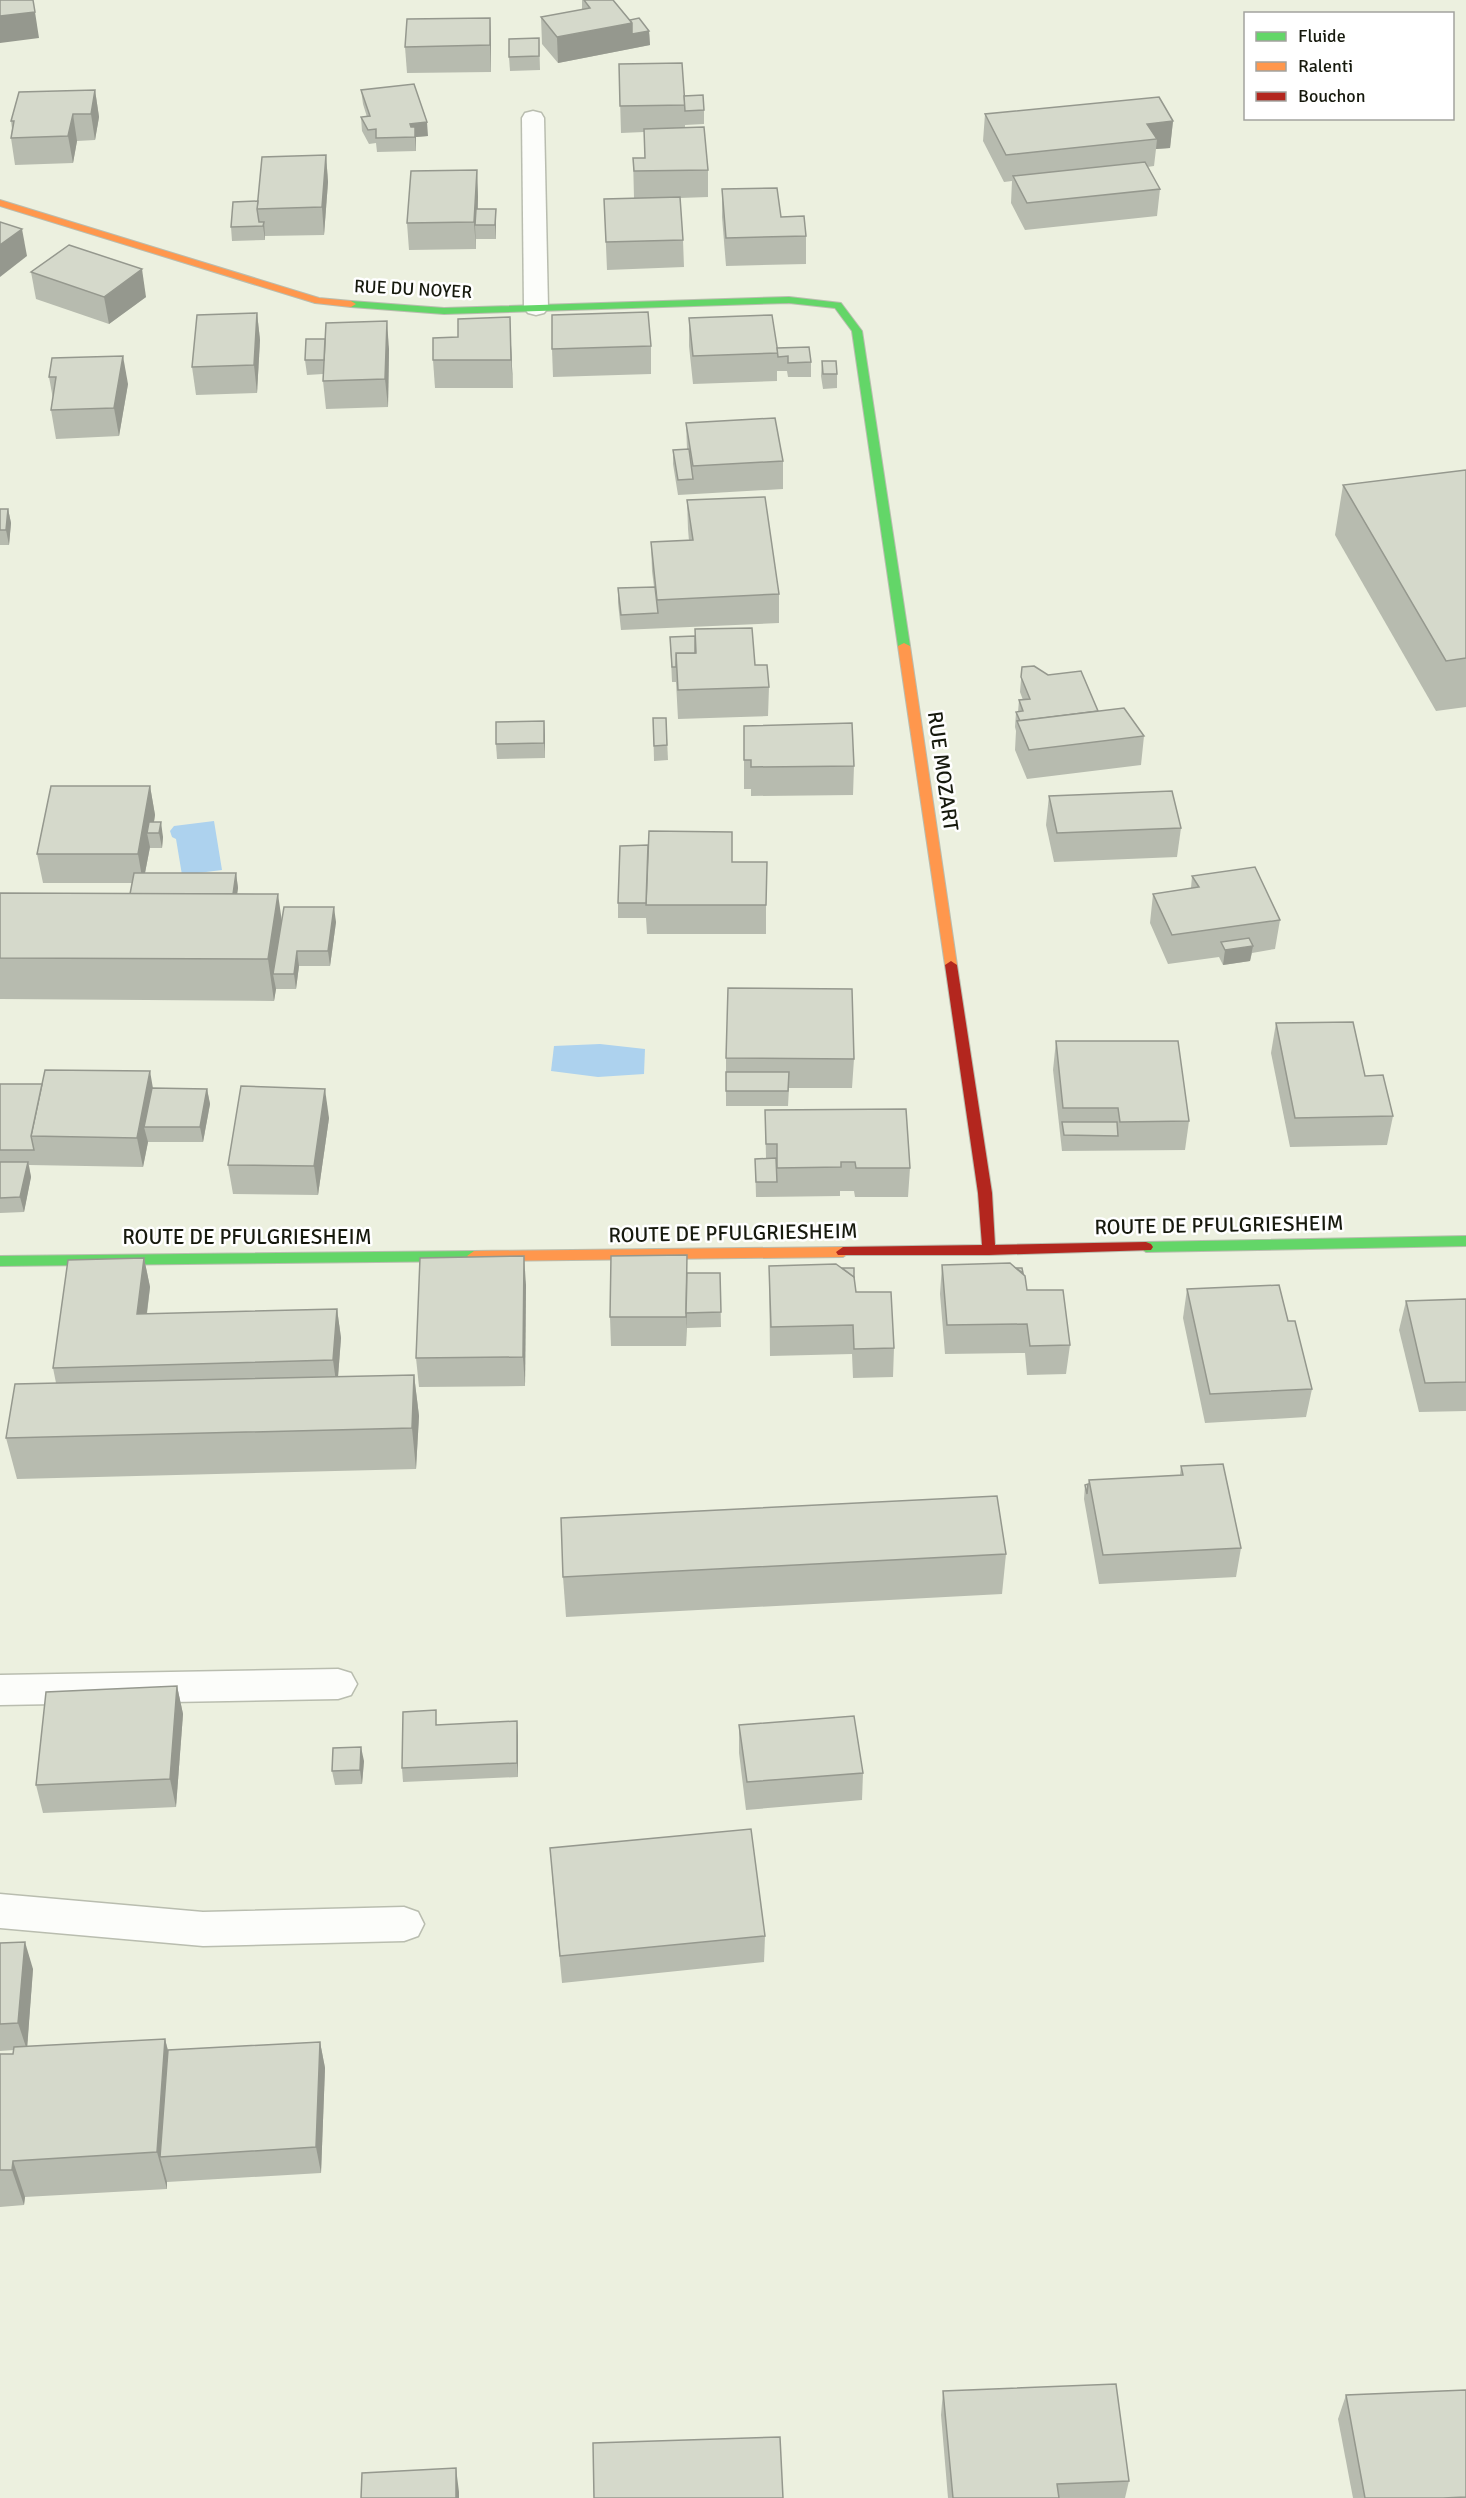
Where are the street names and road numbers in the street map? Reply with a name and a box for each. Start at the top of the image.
street label: RUE DU NOYER [353,275,473,303]
street label: RUE MOZART [922,710,964,833]
street label: ROUTE DE PFULGRIESHEIM [1094,1210,1344,1240]
street label: ROUTE DE PFULGRIESHEIM [608,1218,858,1248]
street label: ROUTE DE PFULGRIESHEIM [122,1224,372,1250]

